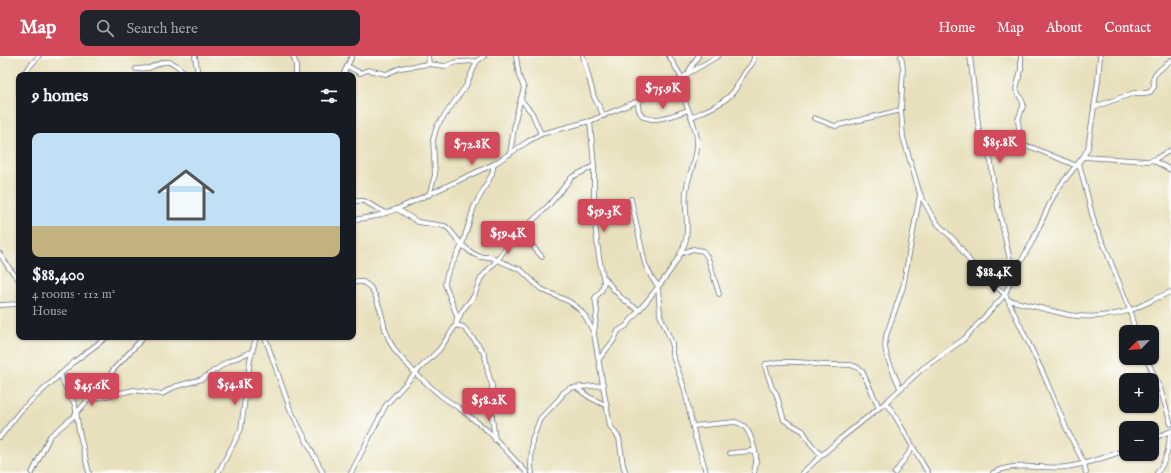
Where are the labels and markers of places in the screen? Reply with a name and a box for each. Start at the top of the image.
pin: $75.9K [630,76,696,110]
pin: $85.8K [967,130,1033,164]
pin: $72.8K [439,132,505,166]
pin: $59.3K [571,199,637,233]
pin: $59.4K [475,221,541,255]
pin: $88.4K [961,260,1027,294]
pin: $54.8K [202,372,268,406]
pin: $45.6K [59,373,125,407]
pin: $58.2K [456,388,522,422]

